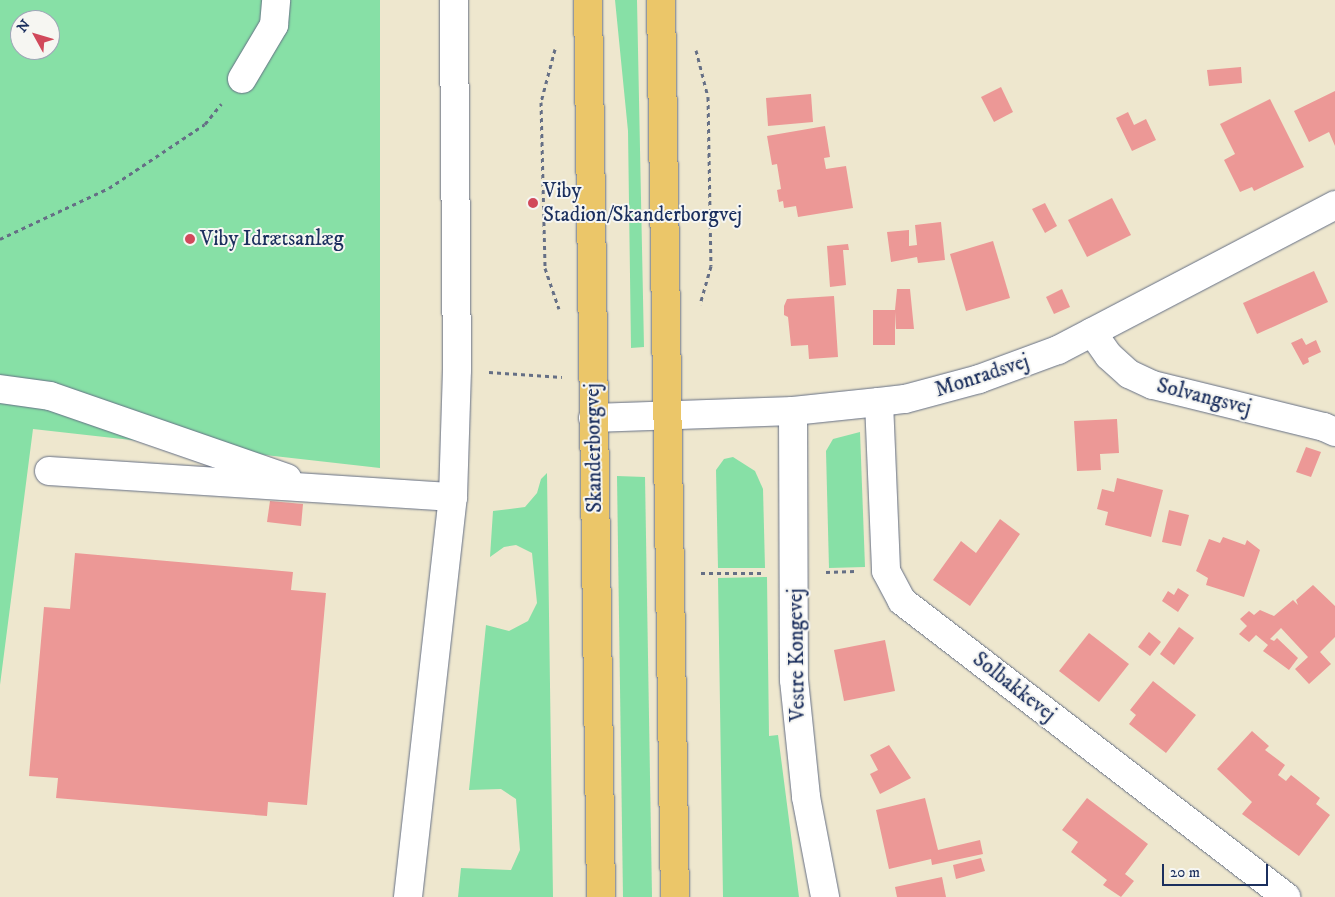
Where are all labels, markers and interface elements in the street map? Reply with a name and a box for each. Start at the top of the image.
north arrow [10,10,60,60]
text: N [14,16,35,36]
place label: Viby Stadion/Skanderborgvej [543,178,742,228]
marker: Viby Stadion/Skanderborgvej [527,197,539,209]
place label: Viby Idrætsanlæg [200,226,344,252]
marker: Viby Idrætsanlæg [184,233,196,245]
street label: Monradsvej [932,349,1032,403]
street label: Solvangsvej [1154,373,1254,421]
street label: Skanderborgvej [580,383,608,513]
street label: Vestre Kongevej [783,588,811,722]
street label: Solbakkevej [967,647,1061,727]
scale bar [1165,854,1271,886]
text: 20 m [1170,863,1200,882]

